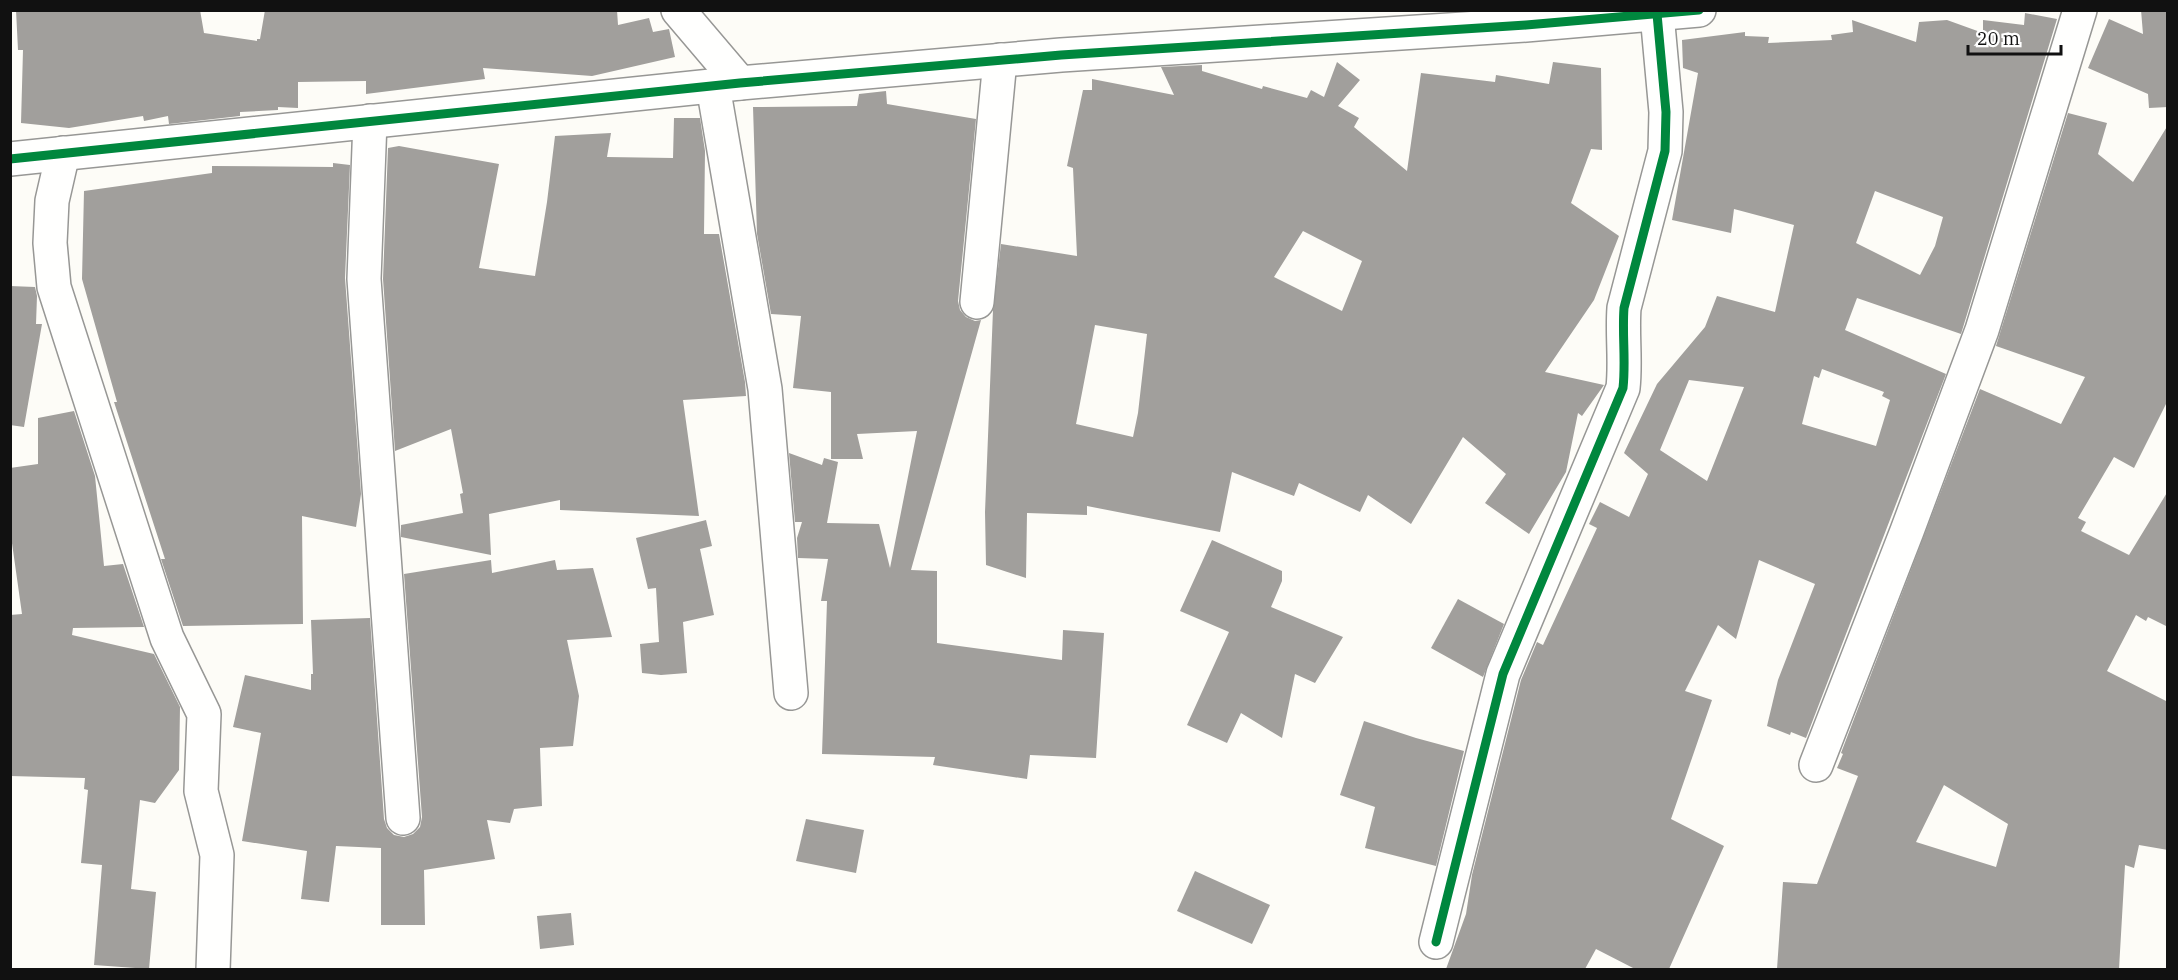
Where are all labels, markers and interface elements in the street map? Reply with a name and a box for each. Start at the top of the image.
scale bar [1968,18,2061,56]
text: 20 m [1977,27,2020,50]

